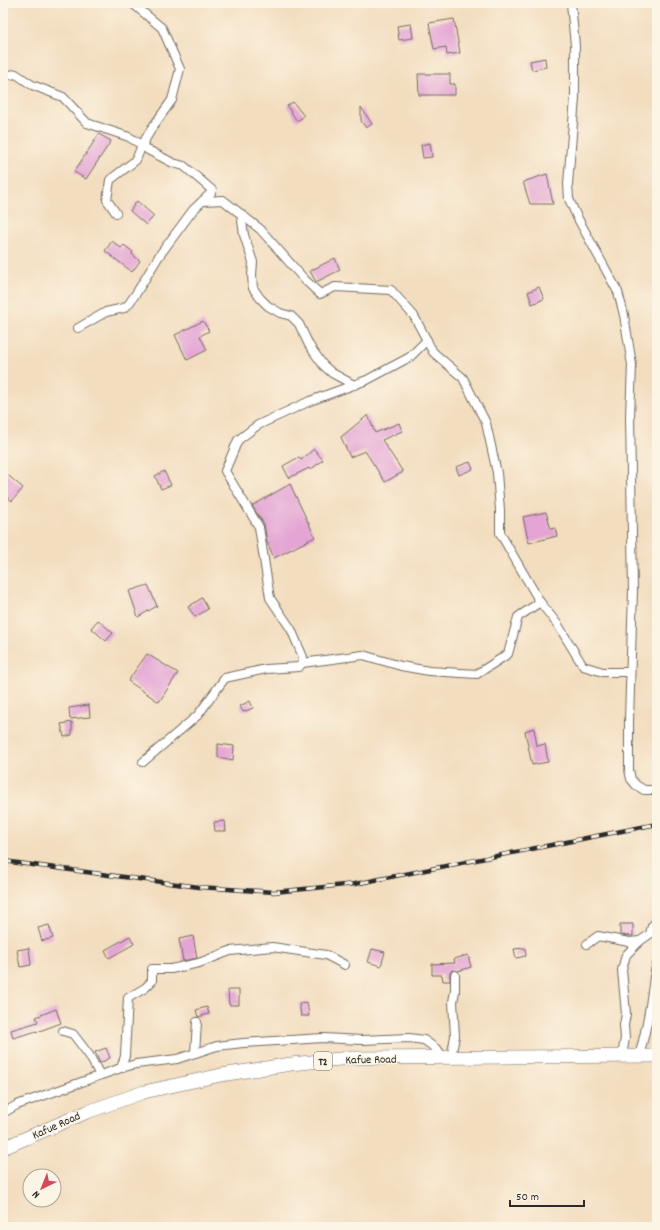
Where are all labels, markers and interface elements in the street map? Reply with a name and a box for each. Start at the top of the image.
road number: T2 [314,1052,332,1070]
street label: Kafue Road [345,1052,397,1069]
street label: Kafue Road [30,1108,83,1145]
north arrow [22,1168,62,1208]
scale bar [510,1182,584,1208]
text: N [29,1186,44,1202]
text: 50 m [516,1189,539,1206]

